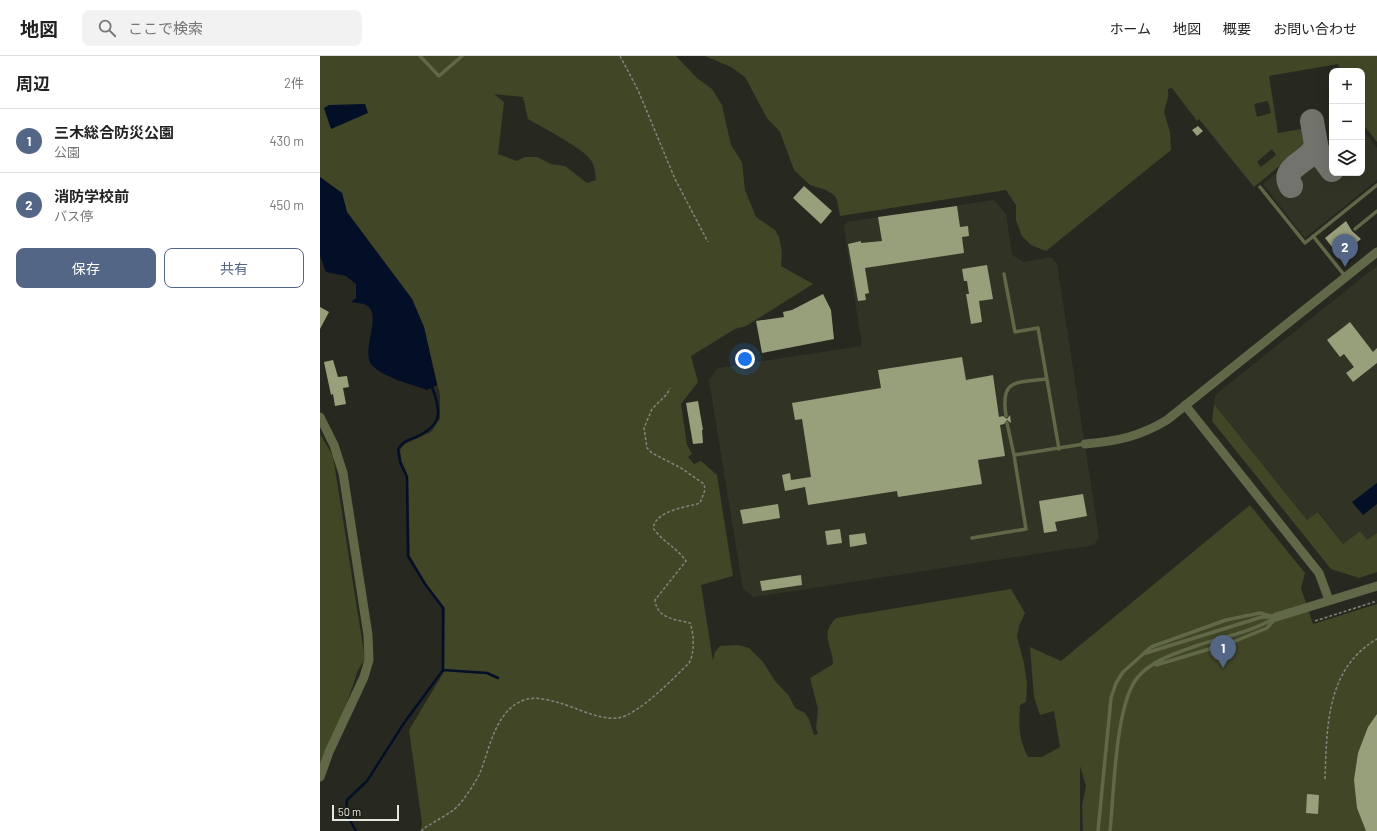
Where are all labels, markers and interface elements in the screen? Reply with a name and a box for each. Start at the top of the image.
search box [82,10,362,46]
text: 地図 [20,17,58,40]
icon: search [96,17,118,39]
text: ここで検索 [128,19,203,37]
text: ホーム [1109,20,1151,37]
text: 地図 [1173,20,1201,37]
text: 概要 [1223,20,1251,37]
text: お問い合わせ [1273,20,1357,37]
map controls [1329,68,1365,176]
button: + [1329,68,1365,104]
text: 周辺 [16,73,50,93]
text: 2件 [284,75,304,91]
button: − [1329,104,1365,140]
text: 三木総合防災公園 [54,123,174,141]
text: 1 [27,133,31,149]
text: 430 m [269,133,304,149]
button: layers [1329,140,1365,176]
text: 公園 [54,144,80,160]
text: 消防学校前 [54,187,129,205]
text: 2 [25,197,33,213]
text: 450 m [269,197,304,213]
text: バス停 [54,208,93,224]
pin: 2 [1332,234,1358,267]
button: 保存 [16,248,156,288]
button: 共有 [164,248,304,288]
your location [735,349,755,369]
pin: 1 [1210,635,1236,668]
scale bar [332,803,399,822]
text: 50 m [338,805,361,818]

